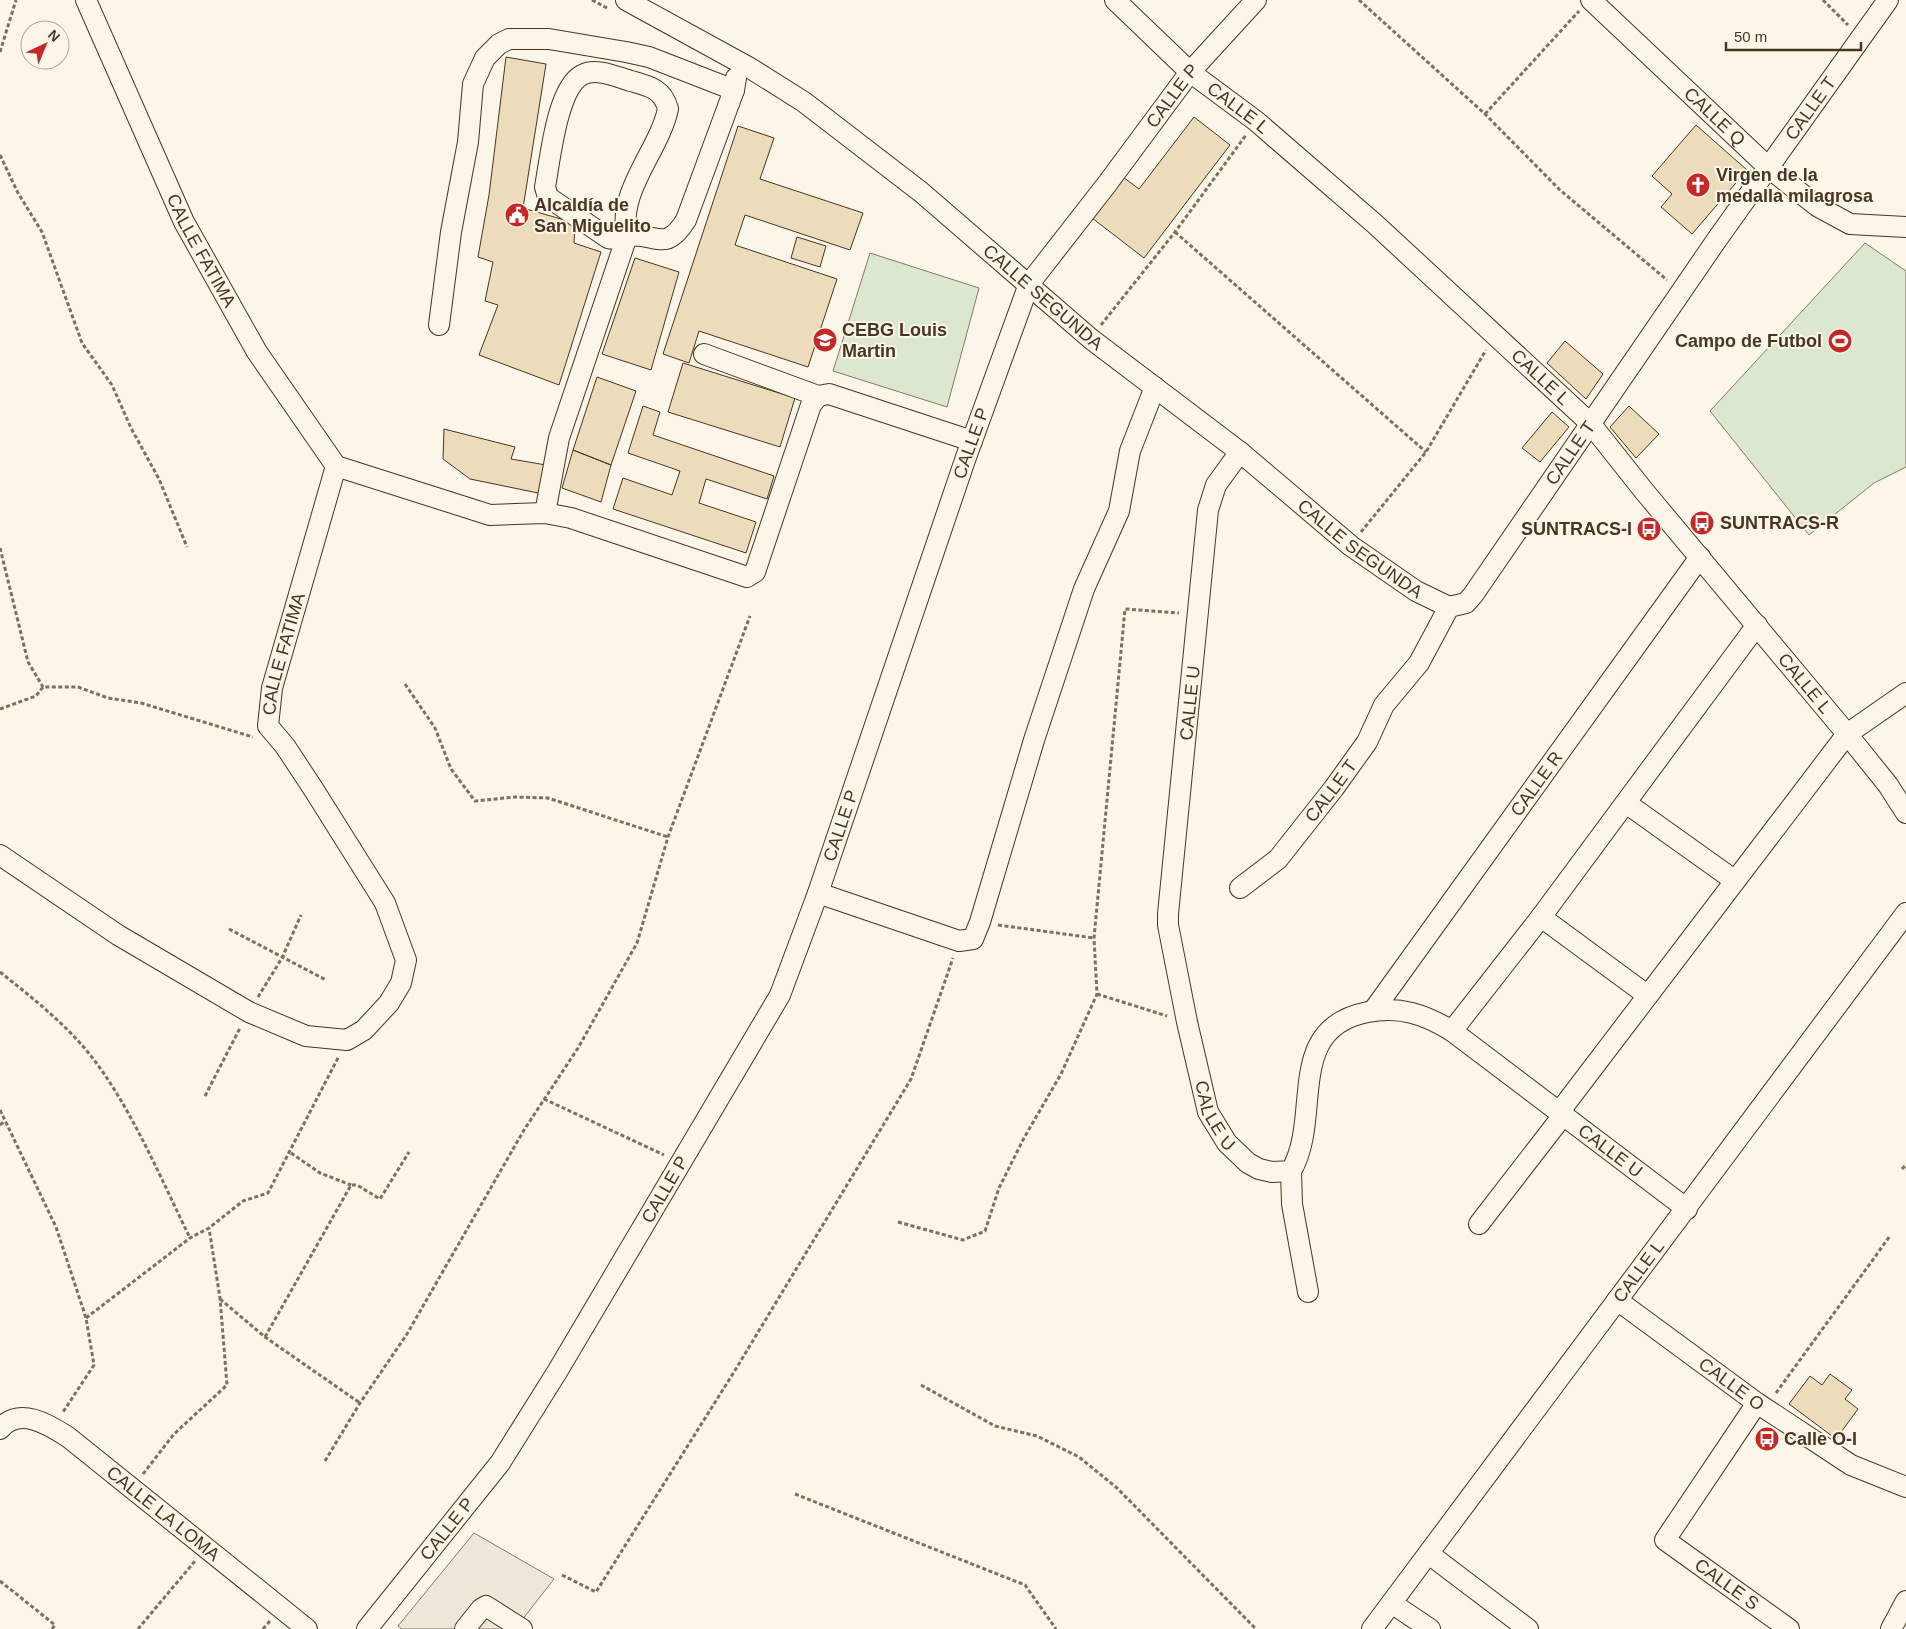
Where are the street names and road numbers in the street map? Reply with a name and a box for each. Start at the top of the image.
street label: CALLE P [1142,60,1202,132]
street label: CALLE T [1781,73,1840,144]
street label: CALLE L [1203,78,1273,138]
street label: CALLE Q [1680,83,1749,150]
street label: CALLE FATIMA [163,191,240,311]
street label: CALLE SEGUNDA [979,240,1107,354]
street label: CALLE L [1507,345,1574,409]
street label: CALLE P [949,405,993,481]
street label: CALLE T [1542,417,1599,489]
street label: CALLE SEGUNDA [1294,495,1426,602]
street label: CALLE FATIMA [259,590,309,716]
street label: CALLE L [1774,649,1835,717]
street label: CALLE U [1176,665,1204,741]
street label: CALLE R [1507,747,1567,820]
street label: CALLE T [1301,756,1361,826]
street label: CALLE P [819,787,862,864]
street label: CALLE U [1191,1079,1239,1155]
street label: CALLE U [1574,1120,1646,1182]
street label: CALLE P [637,1153,692,1227]
street label: CALLE L [1609,1237,1668,1306]
street label: CALLE O [1695,1354,1768,1415]
street label: CALLE LA LOMA [103,1462,224,1565]
street label: CALLE P [416,1494,478,1564]
street label: CALLE S [1691,1555,1763,1614]

